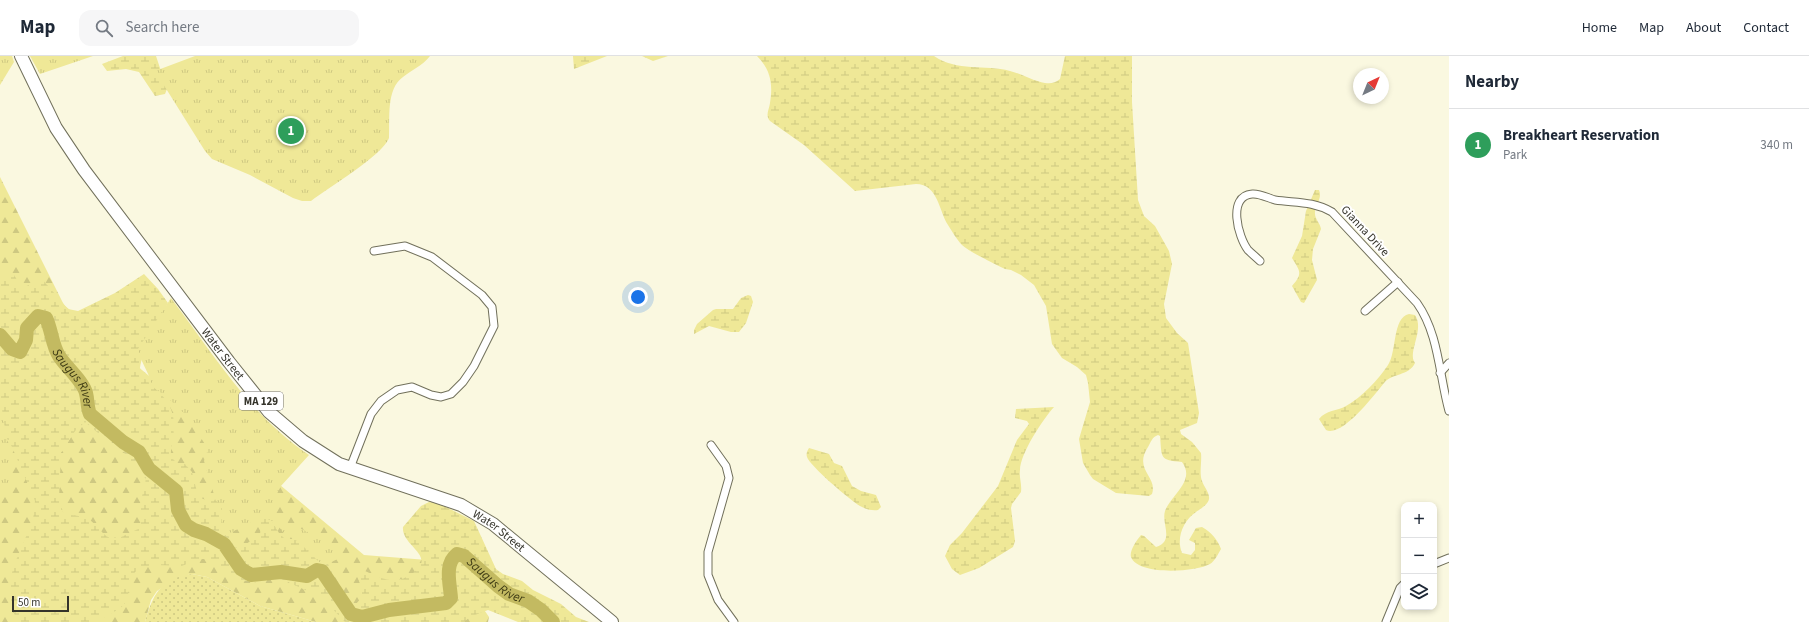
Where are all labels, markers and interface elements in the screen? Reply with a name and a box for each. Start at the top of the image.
search box [79,10,359,46]
text: Map [20,14,55,41]
icon: search [93,17,115,39]
text: Search here [125,17,199,38]
text: Home [1582,18,1617,38]
text: Map [1639,18,1664,38]
text: About [1686,18,1721,38]
text: Contact [1743,18,1789,38]
north arrow [1353,68,1389,104]
text: Nearby [1465,70,1519,94]
pin: 1 [278,116,304,146]
text: Breakheart Reservation [1503,125,1660,146]
text: 1 [1475,136,1481,154]
text: 340 m [1760,136,1793,154]
text: Park [1503,146,1527,164]
street label: Gianna Drive [1337,202,1393,260]
your location [628,287,648,307]
street label: Water Street [198,324,249,383]
water label: Saugus River [47,345,97,410]
road number: MA 129 [239,392,283,410]
map controls [1401,502,1437,610]
button: + [1401,502,1437,538]
street label: Water Street [469,505,529,556]
button: − [1401,538,1437,574]
water label: Saugus River [462,553,527,608]
button: layers [1401,574,1437,610]
scale bar [12,594,69,613]
text: 50 m [18,595,40,610]

